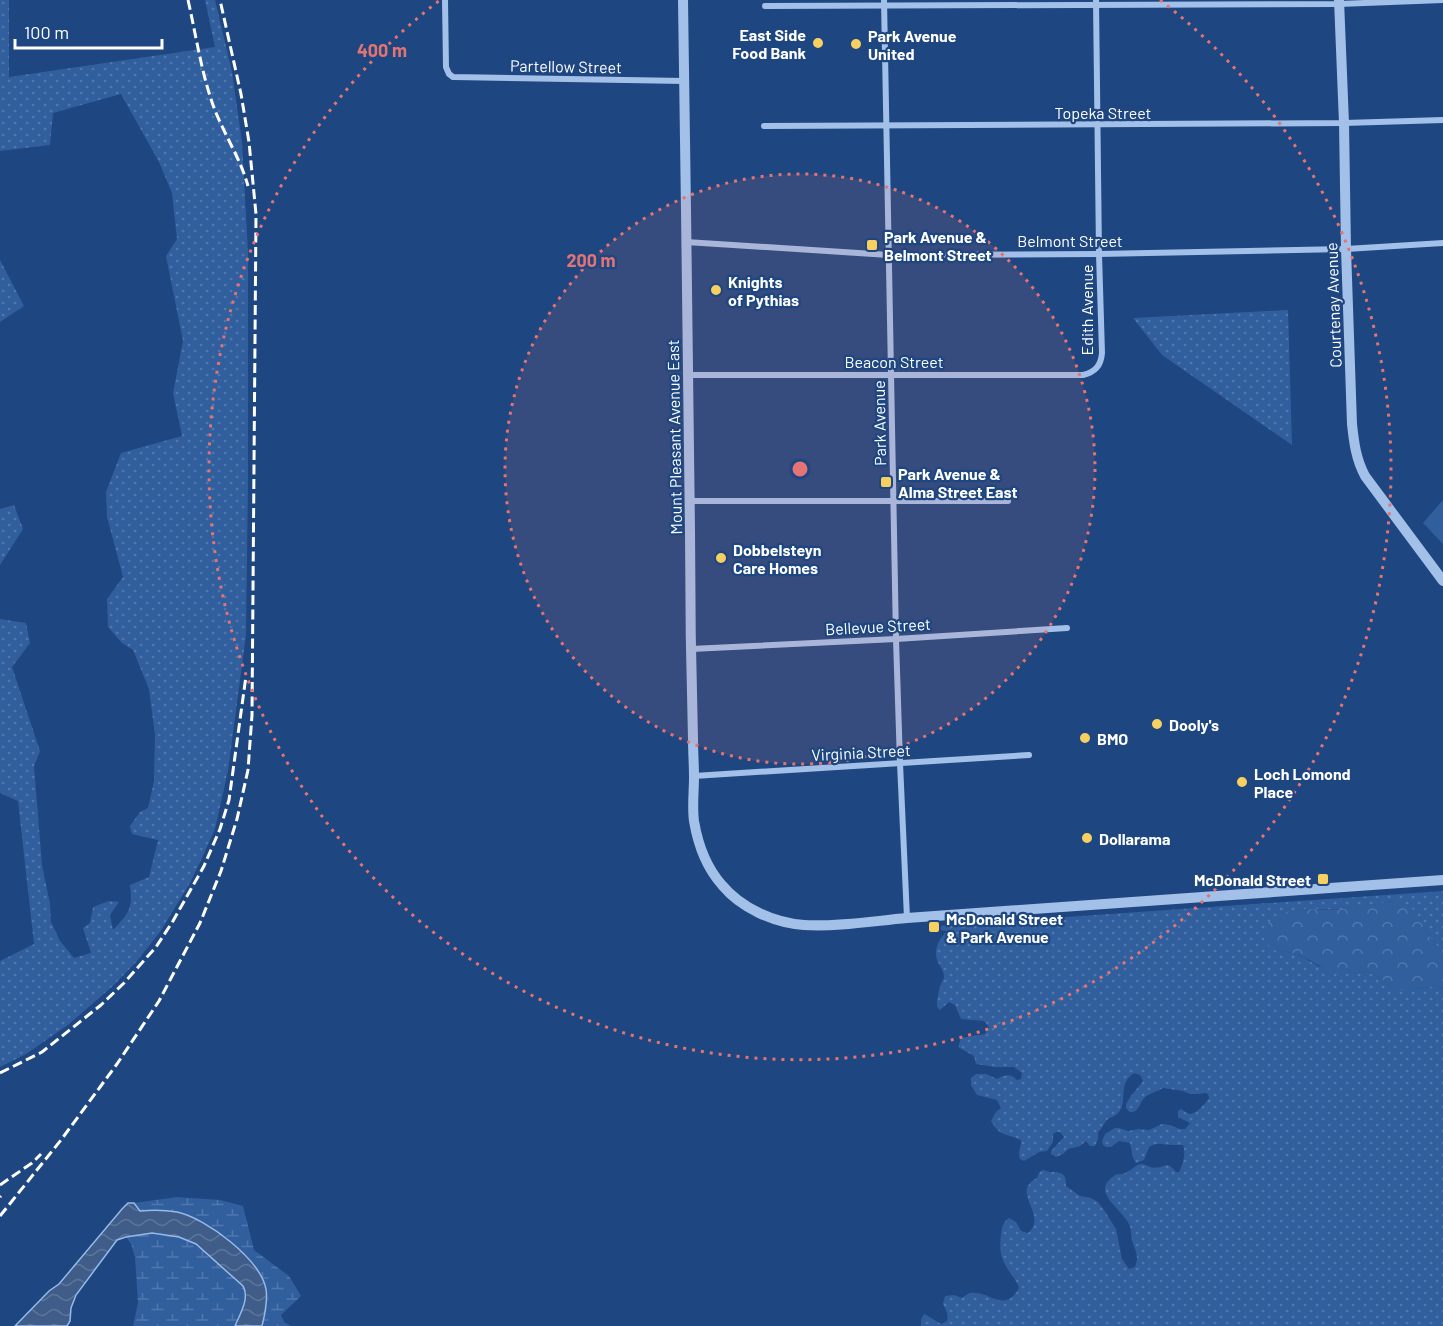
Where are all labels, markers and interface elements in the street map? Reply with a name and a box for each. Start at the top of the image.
scale bar [15,12,162,50]
text: 100 m [24,21,69,43]
place label: East Side Food Bank [732,25,806,62]
place label: Park Avenue United [868,26,957,63]
marker: East Side Food Bank [811,36,825,50]
marker: Park Avenue United [849,37,863,51]
text: 400 m [357,39,407,61]
street label: Partellow Street [510,56,622,76]
street label: Topeka Street [1055,103,1151,122]
place label: Park Avenue & Belmont Street [884,227,992,264]
street label: Belmont Street [1017,231,1123,250]
marker: Park Avenue & Belmont Street [865,238,879,252]
street label: Courtenay Avenue [1321,242,1345,368]
text: 200 m [566,249,616,271]
street label: Edith Avenue [1077,265,1096,356]
place label: Knights of Pythias [728,272,799,309]
marker: Knights of Pythias [709,283,723,297]
street label: Mount Pleasant Avenue East [663,339,685,535]
street label: Beacon Street [844,352,944,371]
street label: Park Avenue [869,380,889,466]
centre of rings [790,459,810,479]
place label: Park Avenue & Alma Street East [898,464,1018,501]
marker: Park Avenue & Alma Street East [879,475,893,489]
place label: Dobbelsteyn Care Homes [733,540,822,577]
marker: Dobbelsteyn Care Homes [714,551,728,565]
street label: Bellevue Street [825,614,931,638]
place label: Dooly's [1169,715,1219,734]
marker: Dooly's [1150,717,1164,731]
place label: BMO [1097,729,1128,748]
marker: BMO [1078,731,1092,745]
street label: Virginia Street [811,740,911,764]
place label: Loch Lomond Place [1254,764,1351,801]
marker: Loch Lomond Place [1235,775,1249,789]
place label: Dollarama [1099,829,1170,848]
marker: Dollarama [1080,831,1094,845]
place label: McDonald Street [1194,870,1311,889]
marker: McDonald Street [1316,872,1330,886]
place label: McDonald Street & Park Avenue [946,909,1063,946]
marker: McDonald Street & Park Avenue [927,920,941,934]

